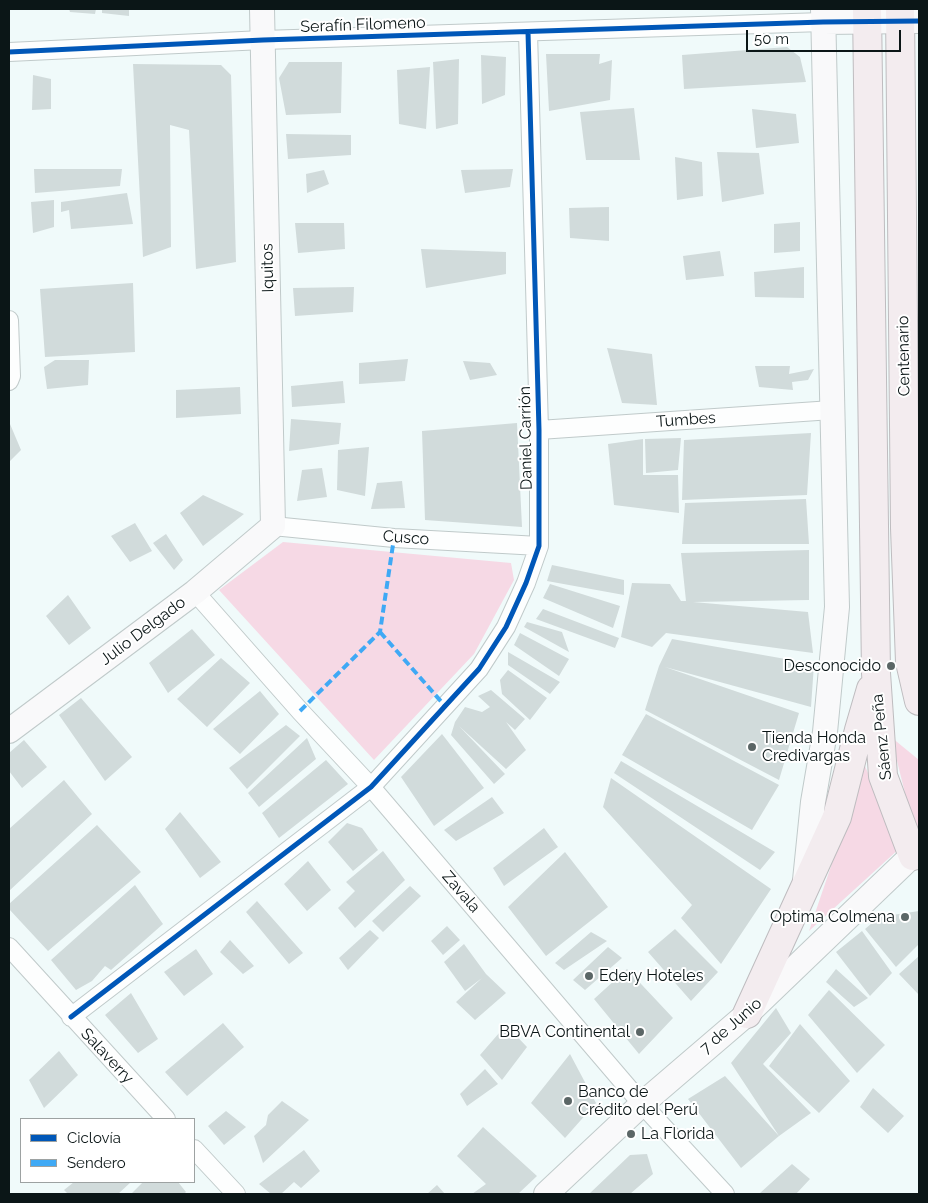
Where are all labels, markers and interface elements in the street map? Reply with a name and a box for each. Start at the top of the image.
street label: Serafín Filomeno [300,13,426,37]
scale bar [748,20,903,52]
text: 50 m [754,30,789,48]
street label: Iquitos [258,243,278,293]
street label: Centenario [894,315,914,397]
street label: Daniel Carrión [515,386,537,490]
street label: Tumbes [656,408,716,432]
street label: Cusco [382,527,430,549]
street label: Julio Delgado [97,593,189,669]
place label: Desconocido [784,656,881,676]
marker: Desconocido [885,660,897,672]
street label: Sáenz Peña [868,693,896,781]
place label: Tienda Honda Credivargas [762,728,866,766]
marker: Tienda Honda Credivargas [746,741,758,753]
street label: Zavala [438,867,484,917]
place label: Optima Colmena [770,907,895,927]
marker: Optima Colmena [899,911,911,923]
place label: Edery Hoteles [599,966,703,986]
marker: Edery Hoteles [583,970,595,982]
street label: 7 de Junio [696,994,766,1058]
place label: BBVA Continental [499,1022,630,1042]
street label: Salaverry [77,1024,137,1088]
marker: BBVA Continental [634,1026,646,1038]
place label: Banco de Crédito del Perú [578,1082,698,1120]
marker: Banco de Crédito del Perú [562,1095,574,1107]
legend [20,1118,195,1183]
place label: La Florida [641,1124,714,1144]
marker: La Florida [625,1128,637,1140]
text: Ciclovía [67,1129,121,1147]
text: Sendero [67,1154,126,1172]

